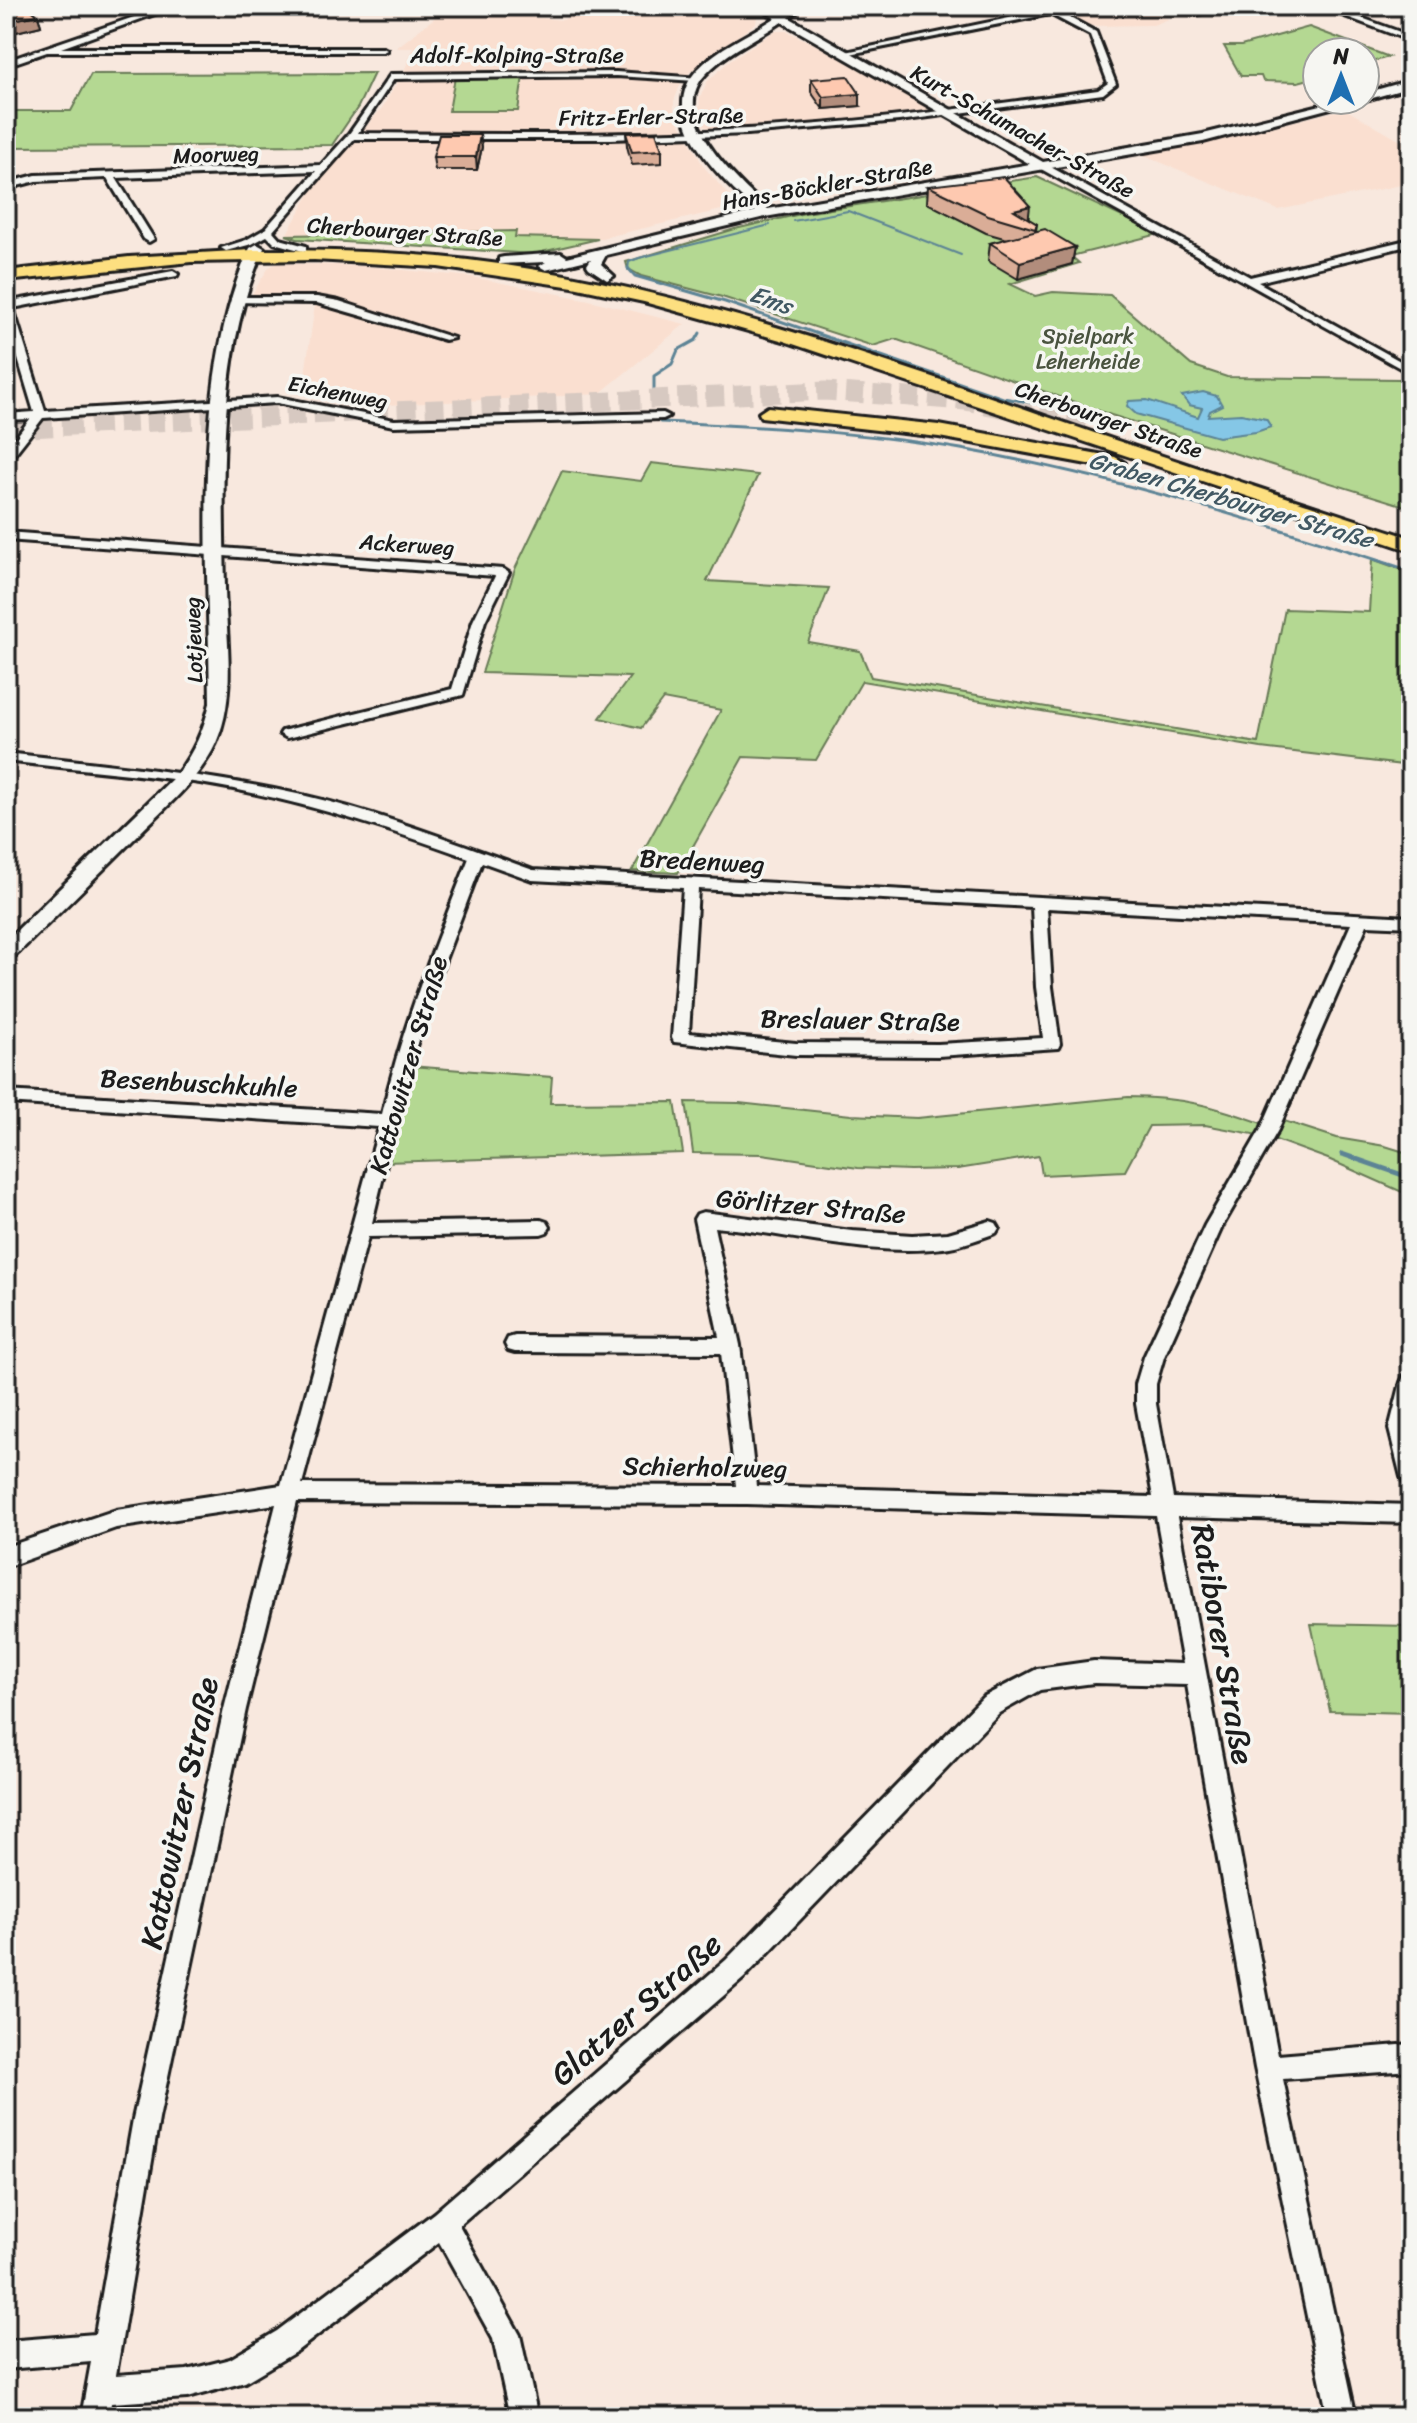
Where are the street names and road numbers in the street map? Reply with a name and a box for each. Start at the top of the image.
street label: Adolf-Kolping-Straße [409,36,624,75]
street label: Kurt-Schumacher-Straße [903,53,1142,209]
street label: Fritz-Erler-Straße [558,95,744,138]
street label: Moorweg [172,134,260,175]
street label: Hans-Böckler-Straße [719,147,936,222]
street label: Cherbourger Straße [306,205,504,258]
street label: Eichenweg [285,364,391,421]
street label: Cherbourger Straße [1010,369,1208,470]
street label: Ackerweg [357,522,456,567]
street label: Lotjeweg [173,596,214,684]
street label: Bredenweg [638,835,766,887]
street label: Kattowitzer Straße [355,950,461,1180]
street label: Breslauer Straße [760,995,961,1045]
street label: Besenbuschkuhle [99,1055,299,1111]
street label: Görlitzer Straße [714,1175,908,1237]
street label: Schierholzweg [622,1443,788,1491]
street label: Ratiborer Straße [1173,1519,1272,1769]
street label: Kattowitzer Straße [123,1672,236,1955]
street label: Glatzer Straße [537,1918,736,2101]

